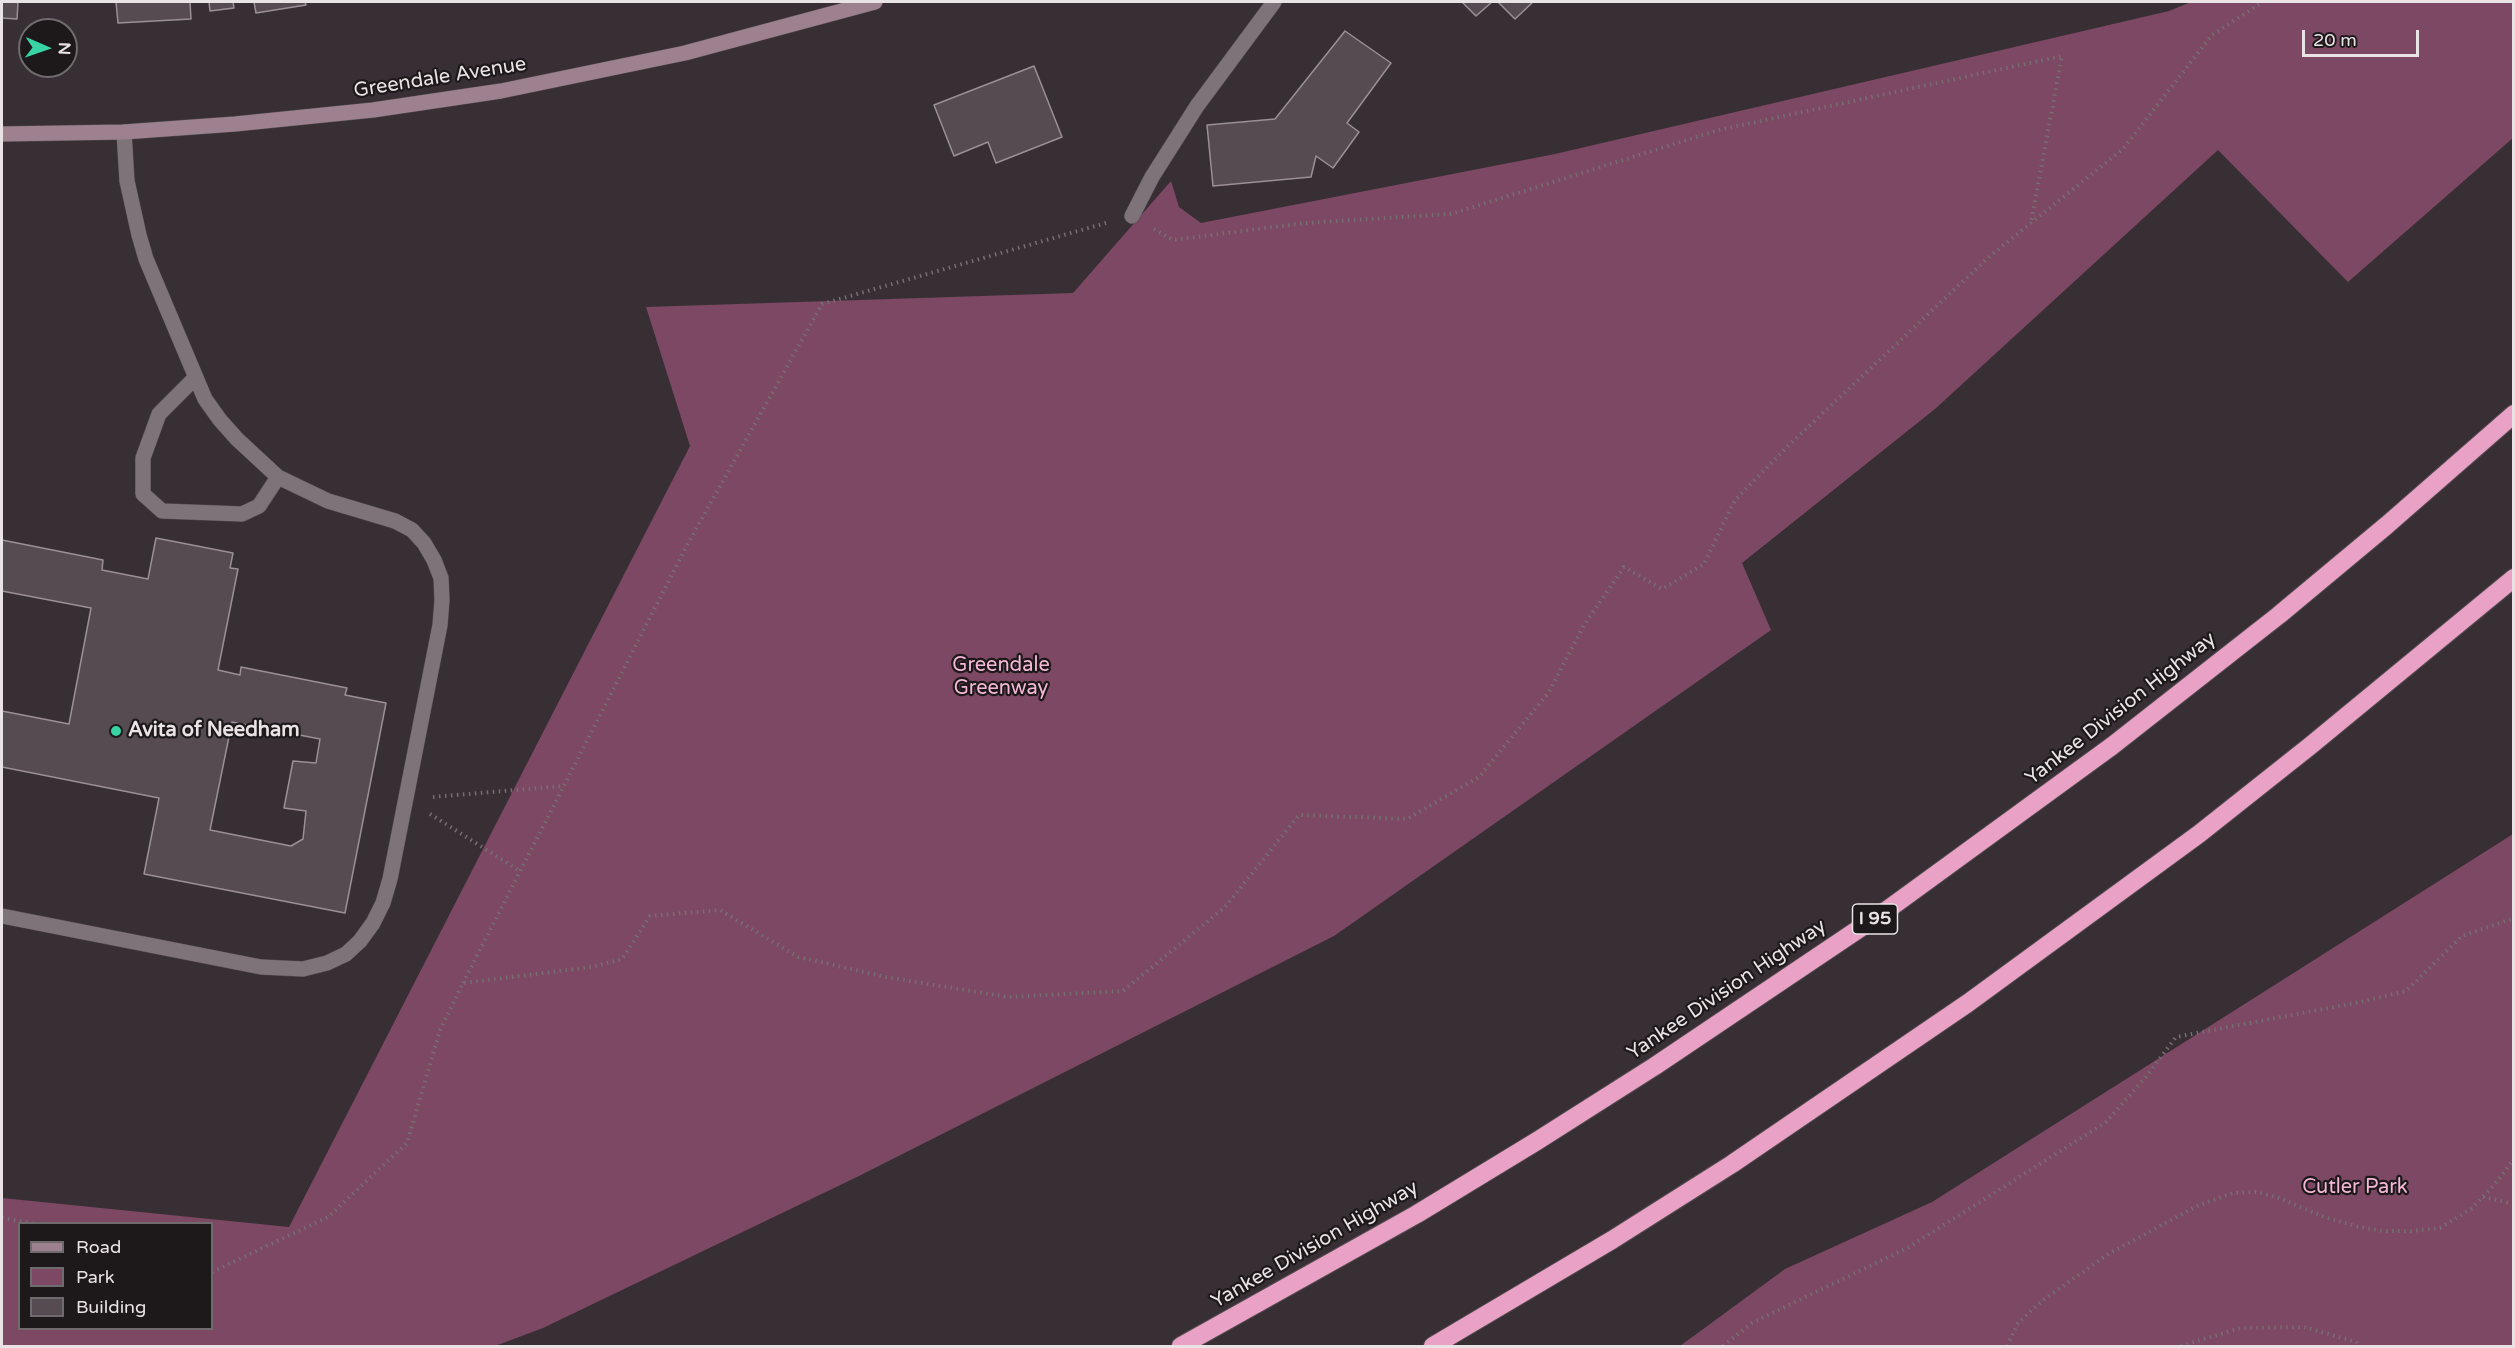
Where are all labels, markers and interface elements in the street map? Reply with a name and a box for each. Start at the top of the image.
north arrow [18,18,78,78]
scale bar [2305,18,2422,56]
text: 20 m [2313,29,2357,51]
text: N [54,42,74,55]
street label: Greendale Avenue [352,53,528,103]
street label: Yankee Division Highway [2021,627,2221,791]
park label: Greendale Greenway [952,654,1050,701]
place label: Avita of Needham [128,719,300,743]
marker: Avita of Needham [109,724,123,738]
road number: I 95 [1852,904,1898,934]
street label: Yankee Division Highway [1623,914,1831,1066]
street label: Yankee Division Highway [1207,1176,1423,1314]
park label: Cutler Park [2302,1176,2408,1200]
legend [18,1222,213,1330]
text: Road [76,1236,121,1258]
text: Park [76,1266,114,1288]
text: Building [76,1296,146,1318]

